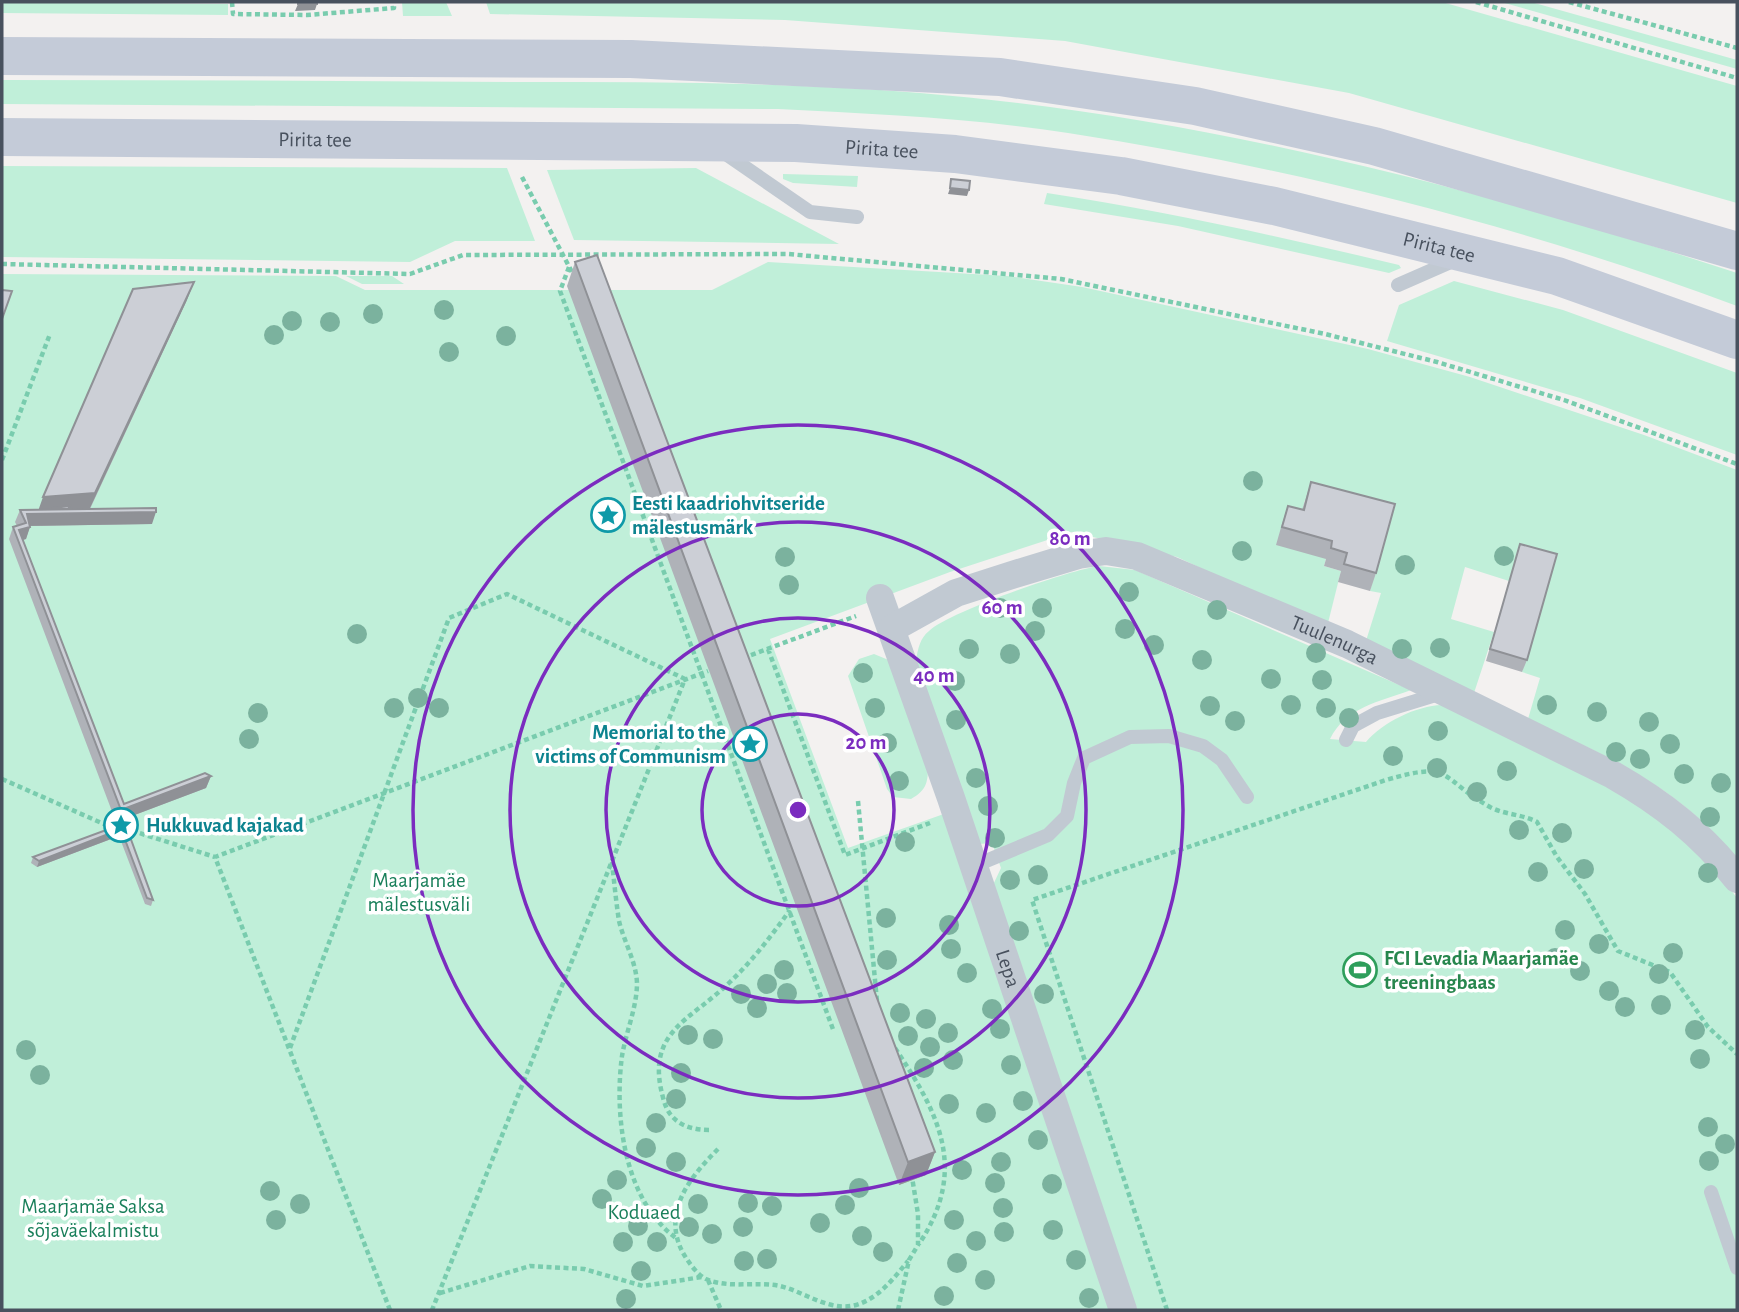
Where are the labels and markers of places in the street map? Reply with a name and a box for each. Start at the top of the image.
place label: Eesti kaadriohvitseride mälestusmärk [632,493,825,538]
place icon: Eesti kaadriohvitseride mälestusmärk [589,496,627,534]
place label: Memorial to the victims of Communism [535,722,726,767]
place icon: Memorial to the victims of Communism [731,725,769,763]
centre of rings [786,798,810,822]
place icon: Hukkuvad kajakad [102,806,140,844]
place label: Hukkuvad kajakad [146,815,304,836]
place label: FCI Levadia Maarjamäe treeningbaas [1384,948,1579,993]
sports icon: FCI Levadia Maarjamäe treeningbaas [1341,951,1379,989]

